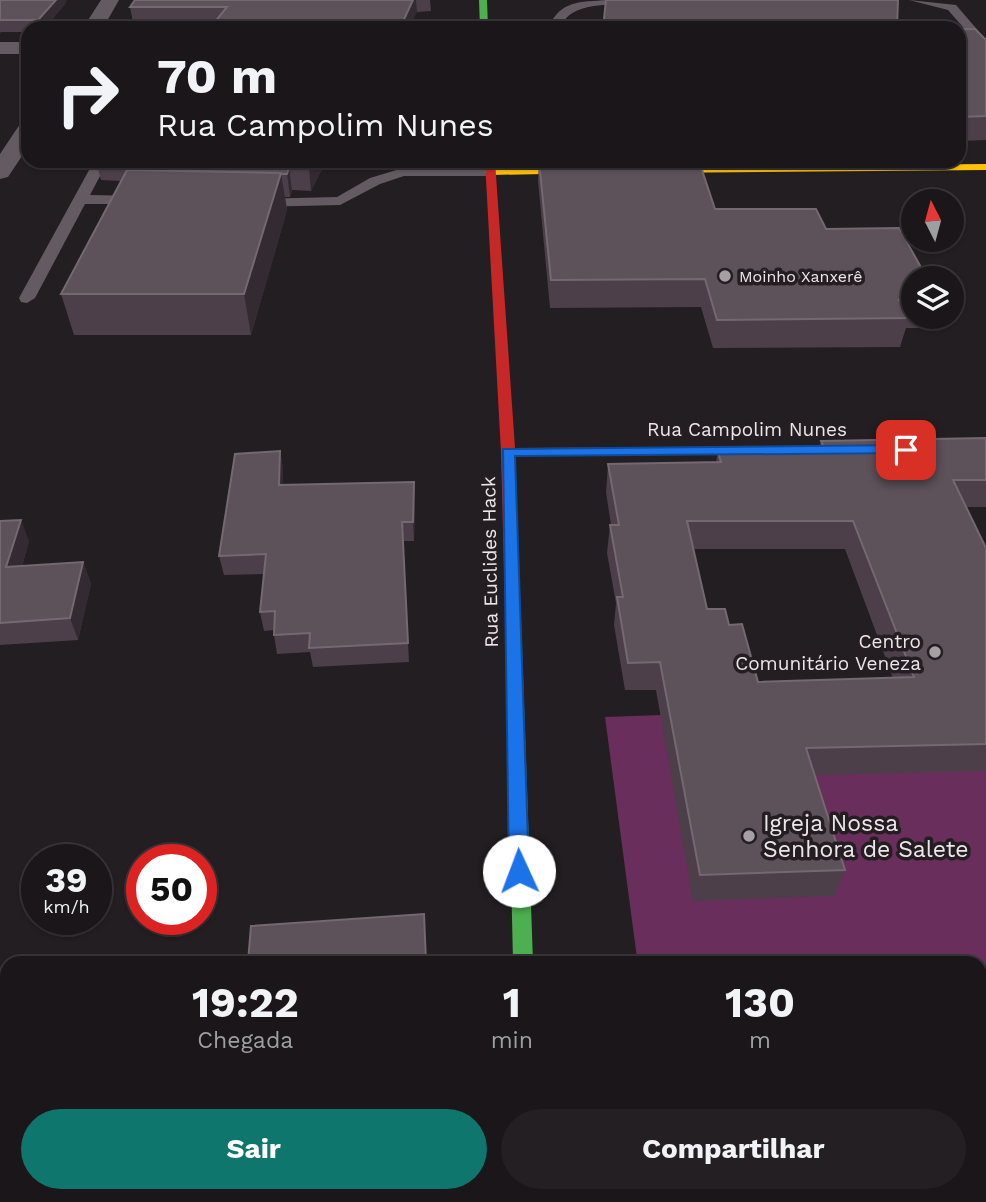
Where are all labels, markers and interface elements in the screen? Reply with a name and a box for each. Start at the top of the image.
text: 70 m [157,47,277,105]
icon: right [42,49,133,140]
text: Rua Campolim Nunes [157,106,494,144]
north arrow [901,189,964,252]
map controls [901,189,964,329]
button: layers [901,266,964,329]
place label: Moinho Xanxerê [739,267,862,286]
marker: Moinho Xanxerê [717,268,733,284]
street label: Rua Campolim Nunes [647,418,847,441]
pin [876,420,936,480]
icon: arrive [887,431,925,469]
street label: Rua Euclides Hack [477,476,503,648]
place label: Centro Comunitário Veneza [735,630,921,675]
marker: Centro Comunitário Veneza [927,644,943,660]
place label: Igreja Nossa Senhora de Salete [763,810,969,863]
marker: Igreja Nossa Senhora de Salete [741,828,757,844]
position arrow [482,834,556,908]
speed limit sign: 50 [126,844,217,935]
text: 39 [45,859,88,901]
text: km/h [43,896,90,917]
text: 19:22 [192,978,299,1027]
text: 1 [503,978,521,1027]
text: 130 [725,978,795,1027]
text: Chegada [197,1027,293,1054]
text: min [491,1027,533,1054]
text: m [749,1027,771,1054]
button: Sair [21,1109,487,1189]
button: Compartilhar [501,1109,966,1189]

